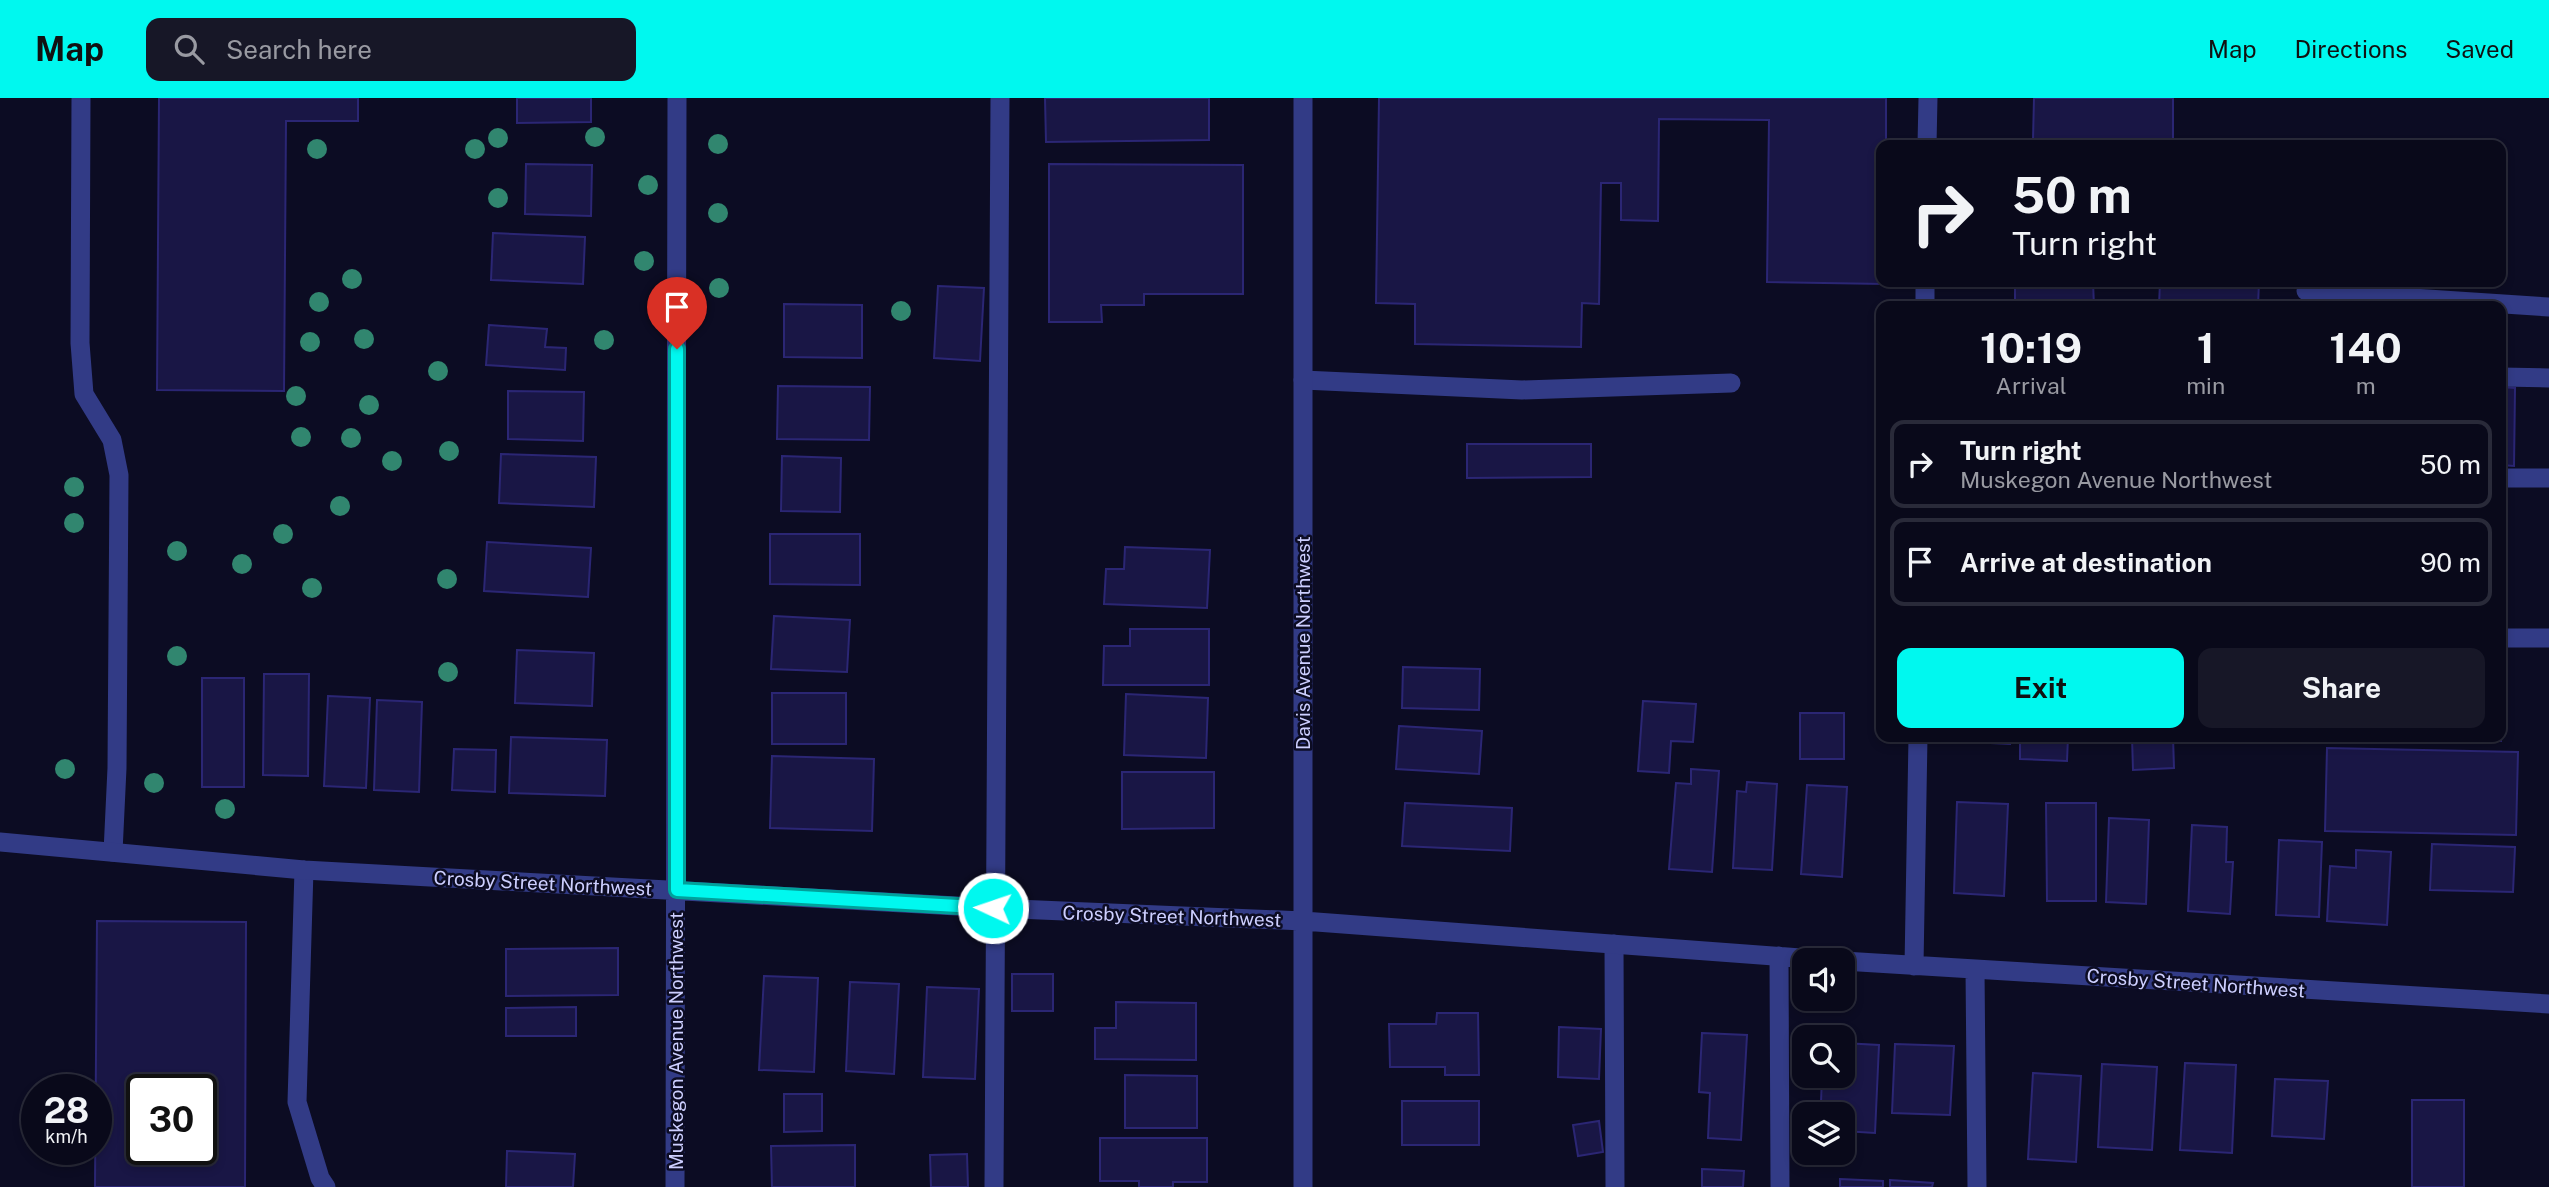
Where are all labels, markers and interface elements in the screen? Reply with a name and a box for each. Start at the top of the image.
search box [146,18,636,81]
text: Map [35,30,104,68]
icon: search [170,30,208,68]
text: Search here [226,34,372,65]
text: Map [2208,35,2257,63]
text: Directions [2295,35,2407,63]
text: Saved [2445,35,2514,63]
text: 50 m [2012,166,2132,224]
icon: right [1897,168,1988,259]
text: Turn right [2012,225,2157,262]
pin [647,277,707,349]
icon: arrive [658,288,696,326]
text: 10:19 [1980,323,2082,372]
text: 1 [2197,323,2215,372]
text: 140 [2329,323,2402,372]
text: Arrival [1996,372,2067,399]
text: min [2186,372,2225,399]
text: m [2356,372,2376,399]
text: Turn right [1960,435,2082,466]
icon: right [1901,445,1939,483]
text: 50 m [2420,449,2481,480]
text: Muskegon Avenue Northwest [1960,466,2273,493]
street label: Davis Avenue Northwest [1292,536,1314,750]
icon: arrive [1901,543,1939,581]
text: Arrive at destination [1960,547,2212,578]
text: 90 m [2420,547,2481,578]
button: Exit [1897,648,2184,728]
button: Share [2198,648,2485,728]
street label: Crosby Street Northwest [433,866,653,900]
position arrow [956,871,1030,945]
street label: Crosby Street Northwest [1062,901,1282,931]
street label: Muskegon Avenue Northwest [665,912,687,1170]
map controls [1792,948,1855,1165]
button: sound [1792,948,1855,1011]
street label: Crosby Street Northwest [2086,964,2306,1002]
button: search [1792,1025,1855,1088]
speed limit sign: 30 [126,1074,217,1165]
text: 28 [44,1090,89,1131]
button: layers [1792,1102,1855,1165]
text: km/h [45,1126,88,1147]

